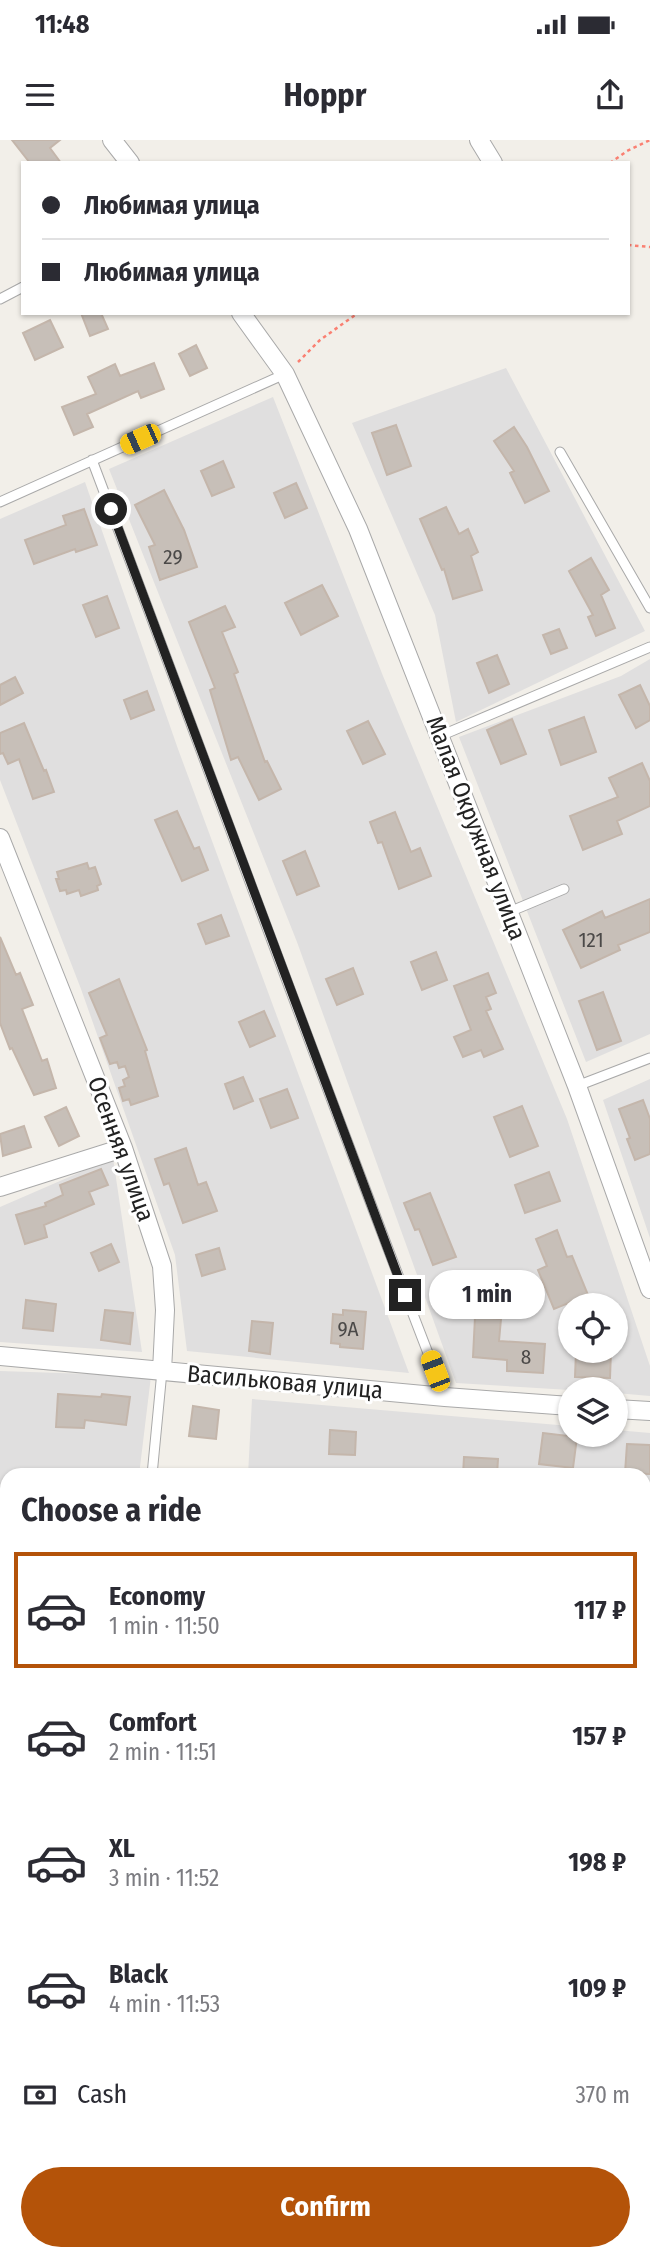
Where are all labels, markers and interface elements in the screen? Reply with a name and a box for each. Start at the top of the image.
text: 11:48 [35,9,89,40]
icon: menu [21,76,59,114]
text: Hoppr [284,76,366,114]
icon: share [591,76,629,114]
text: Любимая улица [84,190,260,221]
text: Любимая улица [84,257,260,288]
car [117,421,164,457]
route start [95,493,127,525]
house number: 29 [163,544,183,570]
street label: Малая Окружная улица [420,712,532,944]
house number: 121 [578,927,604,953]
street label: Осенняя улица [82,1073,160,1225]
callout: 1 min [430,1270,545,1320]
route end [389,1279,421,1311]
text: 1 min [462,1280,512,1308]
map controls [558,1293,628,1447]
button: locate [558,1293,628,1363]
house number: 9А [337,1316,359,1342]
house number: 8 [521,1344,531,1370]
car [418,1348,453,1394]
street label: Васильковая улица [186,1359,384,1405]
button: layers [558,1377,628,1447]
text: Choose a ride [21,1491,202,1529]
icon: car [25,1579,88,1642]
text: Economy [109,1581,205,1612]
text: 117 ₽ [574,1595,626,1626]
text: 1 min · 11:50 [109,1612,220,1640]
icon: car [25,1705,88,1768]
text: Comfort [109,1707,197,1738]
text: 157 ₽ [572,1721,626,1752]
text: 2 min · 11:51 [109,1738,217,1766]
icon: car [25,1831,88,1894]
text: XL [109,1833,135,1864]
text: 198 ₽ [568,1847,626,1878]
text: 3 min · 11:52 [109,1864,219,1892]
icon: car [25,1957,88,2020]
text: Black [109,1959,168,1990]
text: 109 ₽ [568,1973,626,2004]
text: 4 min · 11:53 [109,1990,220,2018]
icon: cash [21,2076,59,2114]
text: Cash [77,2079,127,2110]
text: 370 m [576,2081,630,2109]
button: Confirm [21,2167,630,2247]

